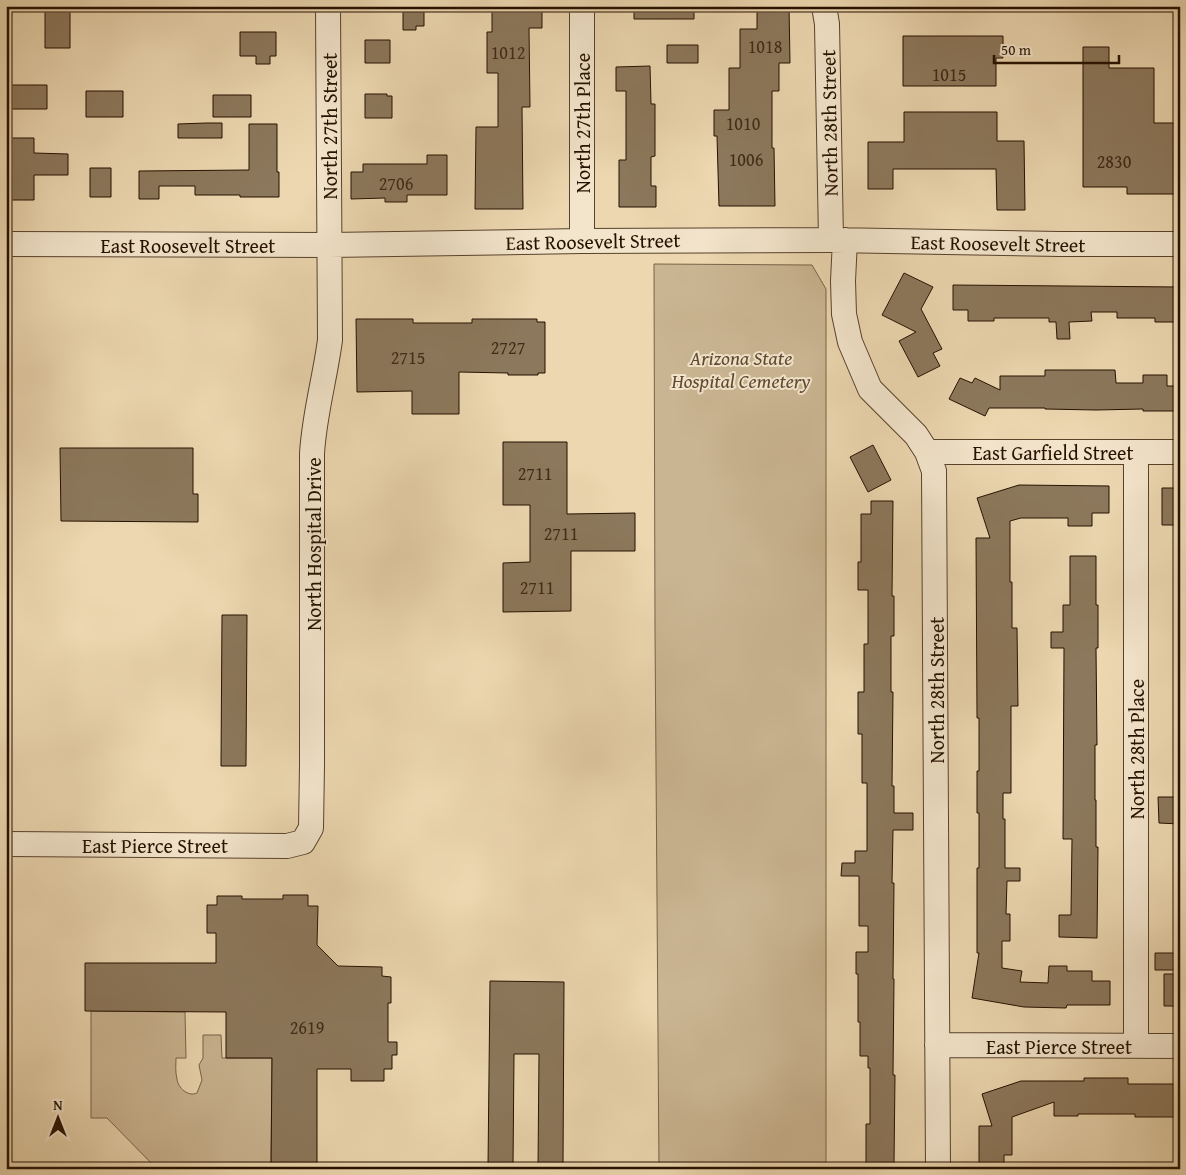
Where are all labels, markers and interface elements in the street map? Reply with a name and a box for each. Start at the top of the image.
scale bar [994,32,1118,64]
house number: 1018 [748,33,782,60]
house number: 1012 [491,39,525,66]
text: 50 m [1001,39,1032,60]
street label: North 28th Street [813,49,845,197]
street label: North 27th Street [315,53,344,199]
street label: North 27th Place [568,53,597,193]
house number: 1015 [932,61,966,88]
house number: 1010 [726,110,761,137]
house number: 1006 [729,146,763,173]
house number: 2830 [1097,148,1132,175]
house number: 2706 [379,170,413,197]
street label: East Roosevelt Street [505,225,681,257]
street label: East Roosevelt Street [910,227,1086,259]
street label: East Roosevelt Street [101,231,275,260]
house number: 2727 [491,334,525,361]
park label: Arizona State Hospital Cemetery [670,343,811,395]
house number: 2715 [391,344,425,371]
street label: East Garfield Street [972,438,1134,467]
street label: North Hospital Drive [299,457,328,631]
house number: 2711 [518,460,552,487]
house number: 2711 [544,520,578,547]
house number: 2711 [520,574,554,601]
street label: North 28th Street [922,617,951,763]
street label: North 28th Place [1122,679,1151,819]
street label: East Pierce Street [82,831,228,860]
house number: 2619 [290,1014,324,1041]
street label: East Pierce Street [986,1032,1132,1061]
north arrow [32,1092,82,1142]
text: N [53,1095,63,1115]

